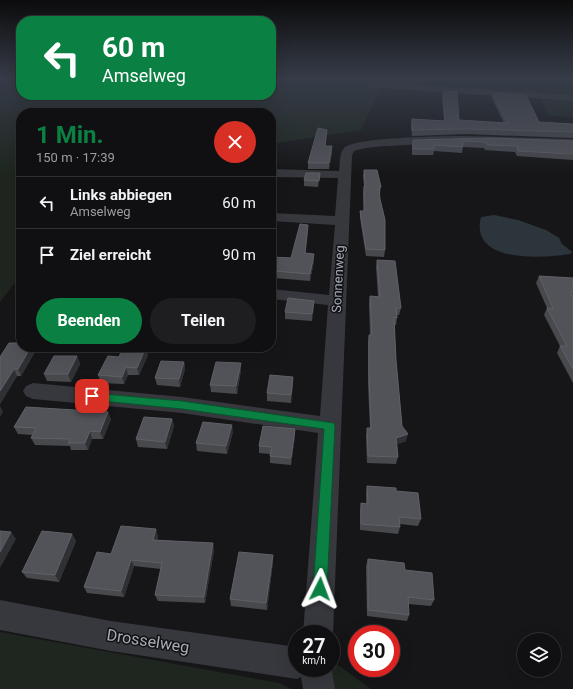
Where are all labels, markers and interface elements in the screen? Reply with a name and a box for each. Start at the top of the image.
text: 60 m [102,31,165,64]
icon: left [36,32,88,84]
text: Amselweg [102,65,186,86]
text: 1 Min. [36,121,104,149]
button: close [214,121,256,163]
text: 150 m · 17:39 [36,150,115,165]
text: Links abbiegen [70,186,172,204]
icon: left [36,192,58,214]
text: 60 m [222,194,256,212]
text: Amselweg [70,204,131,219]
icon: arrive [36,244,58,266]
street label: Sonnenweg [329,245,347,313]
text: Ziel erreicht [70,246,151,264]
text: 90 m [222,246,256,264]
button: Beenden [36,298,142,344]
button: Teilen [150,298,256,344]
pin [75,379,109,413]
icon: arrive [81,385,103,407]
position arrow [299,568,341,610]
street label: Drosselweg [105,625,191,657]
speed limit sign: 30 [348,625,400,677]
map controls [517,633,561,677]
button: layers [517,633,561,677]
text: 27 [303,634,325,658]
text: km/h [302,655,326,666]

